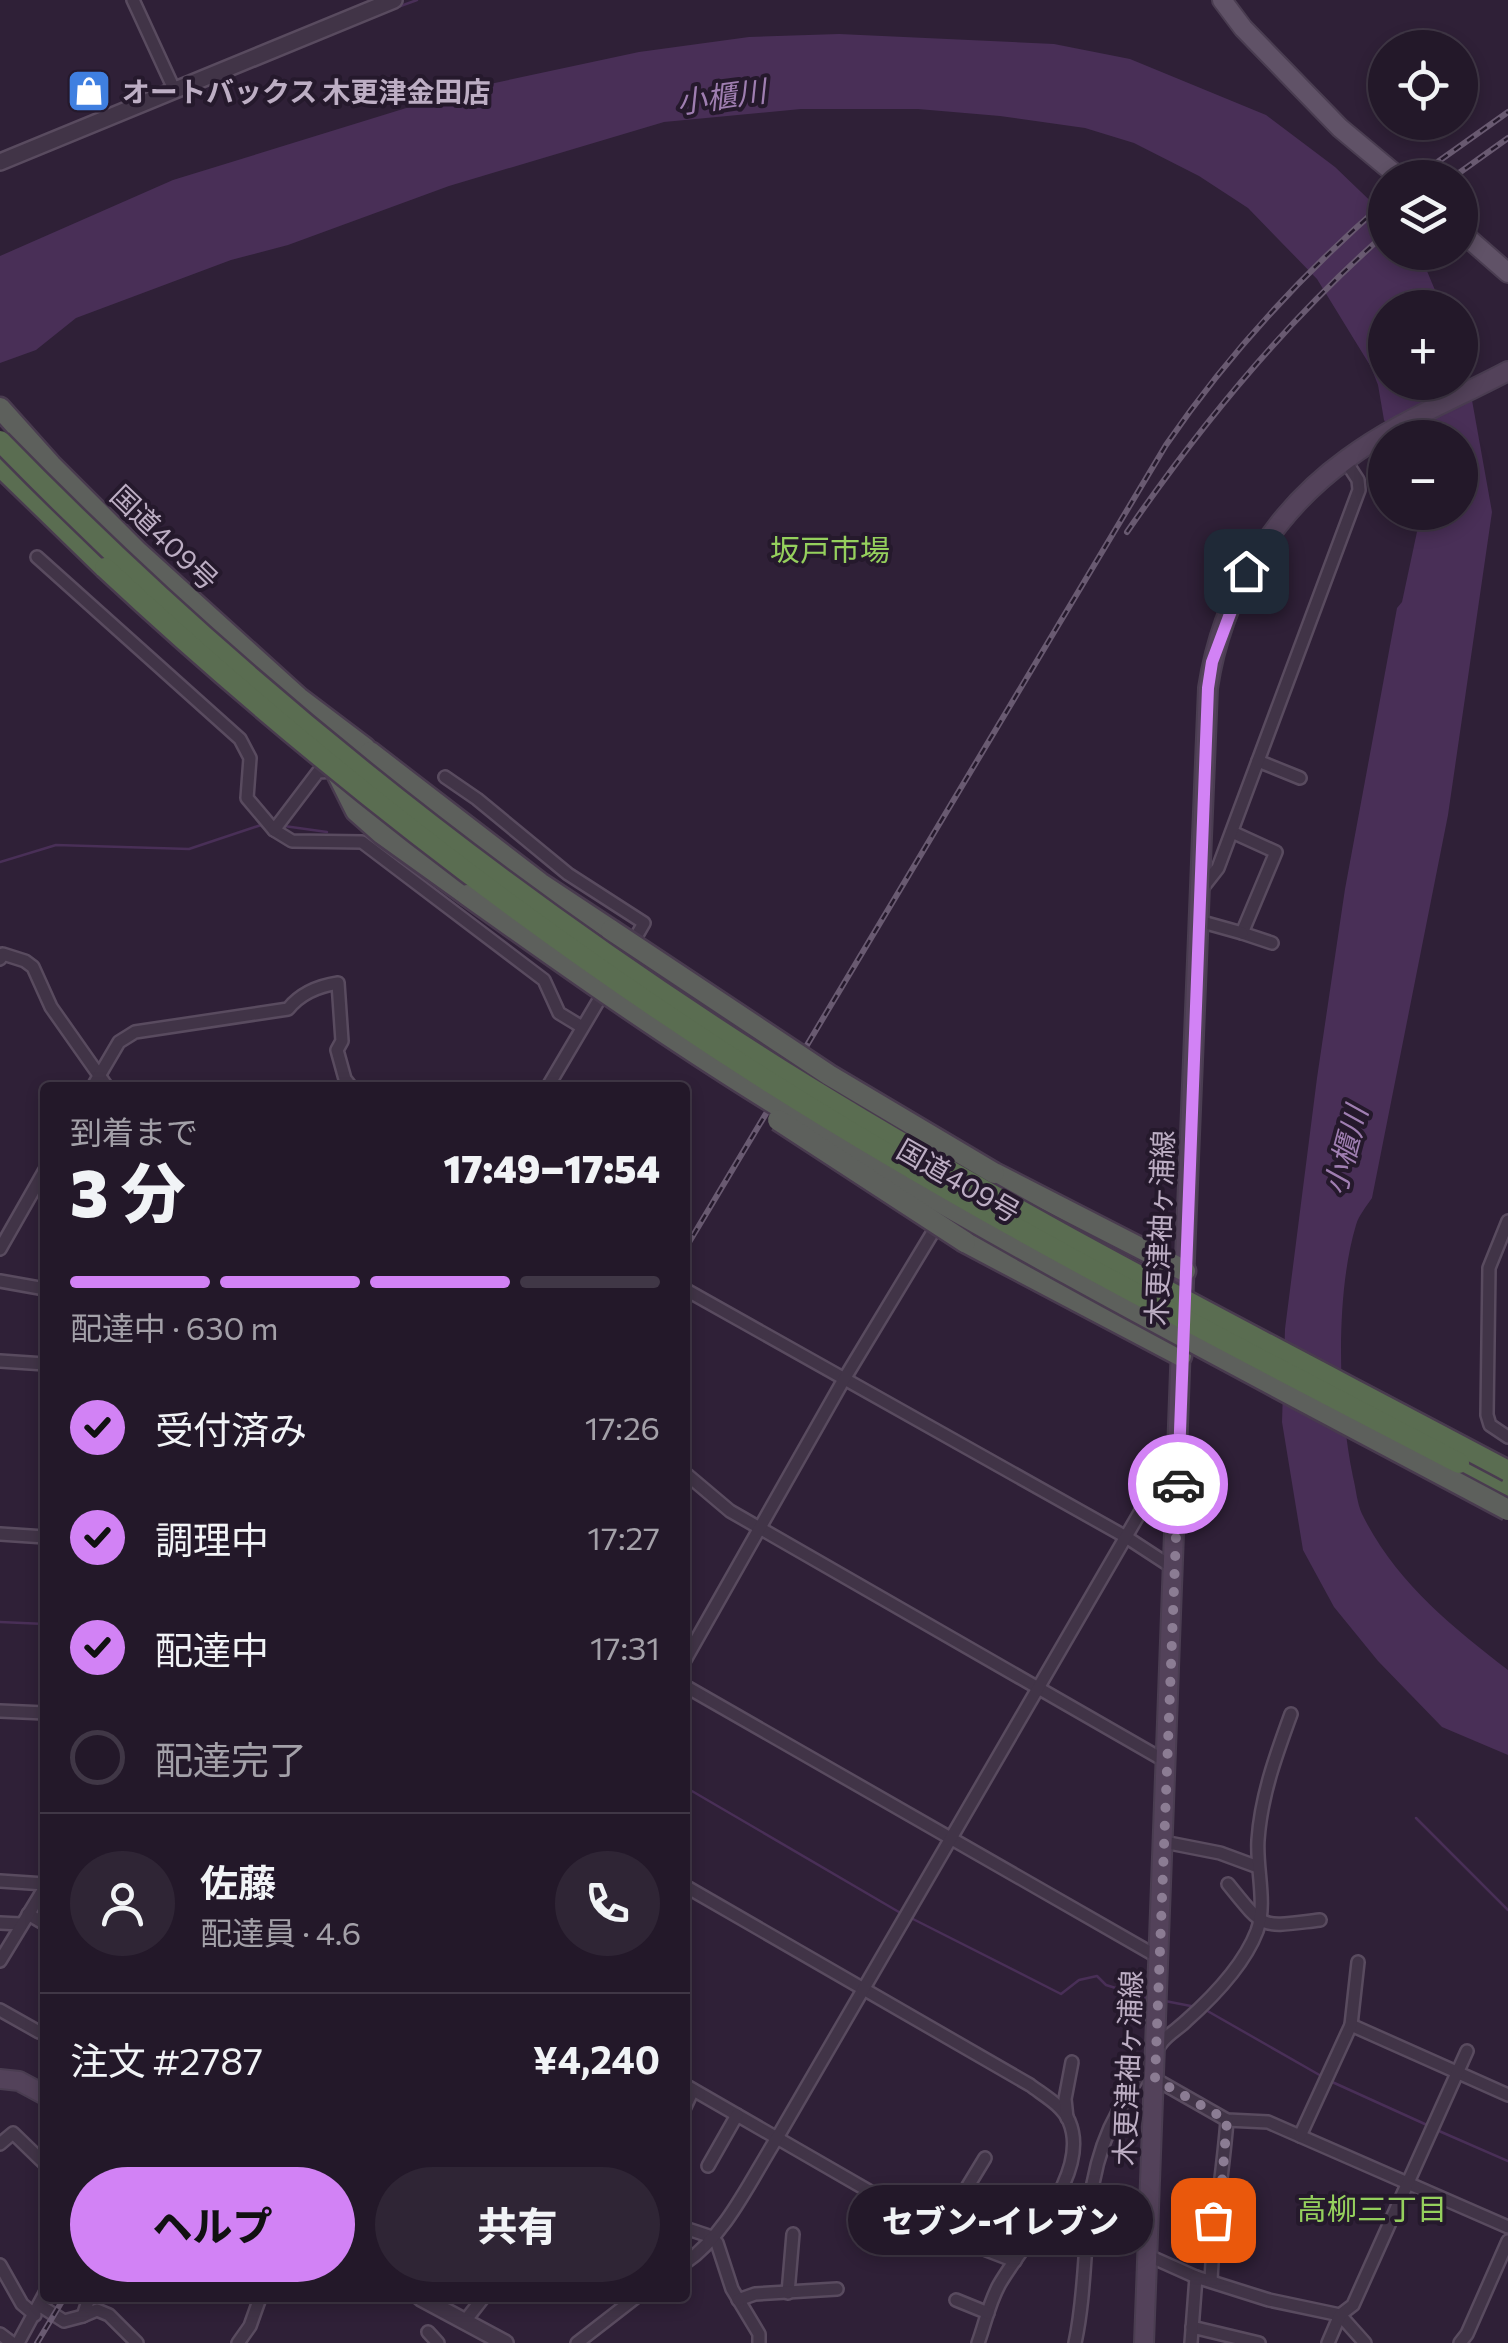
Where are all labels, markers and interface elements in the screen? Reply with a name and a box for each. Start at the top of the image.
map controls [1368,30,1478,530]
button: locate [1368,30,1478,140]
shop icon: オートバックス 木更津金田店 [66,68,112,114]
water label: 小櫃川 [674,70,771,120]
place label: オートバックス 木更津金田店 [122,74,491,108]
button: layers [1368,160,1478,270]
button: + [1368,290,1478,400]
button: − [1368,420,1478,530]
street label: 国道409号 [104,478,226,596]
pin [1204,529,1289,614]
district label: 坂戸市場 [770,530,890,567]
icon: home [1219,544,1274,599]
water label: 小櫃川 [1314,1099,1374,1198]
text: 到着まで [70,1111,198,1151]
street label: 木更津袖ヶ浦線 [1139,1129,1179,1327]
street label: 国道409号 [892,1131,1026,1229]
text: 17:49–17:54 [444,1144,660,1191]
text: 3 分 [70,1151,186,1230]
text: 配達中 · 630 m [70,1307,278,1347]
icon: check [70,1400,125,1455]
text: 受付済み [155,1405,307,1452]
text: 17:26 [585,1407,660,1447]
courier [1128,1434,1228,1534]
icon: car [1151,1457,1206,1512]
icon: check [70,1510,125,1565]
text: 調理中 [155,1515,269,1562]
text: 17:27 [587,1517,660,1557]
icon: check [70,1620,125,1675]
text: 配達中 [155,1625,269,1672]
text: 17:31 [590,1627,660,1667]
text: 配達完了 [155,1735,307,1782]
button: person [70,1851,175,1956]
button: phone [555,1851,660,1956]
text: 佐藤 [200,1858,276,1905]
text: 配達員 · 4.6 [200,1912,361,1952]
street label: 木更津袖ヶ浦線 [1107,1969,1147,2167]
text: ¥4,240 [533,2035,660,2082]
text: 注文 #2787 [70,2036,263,2083]
button: ヘルプ [70,2167,355,2282]
button: 共有 [375,2167,660,2282]
pin [1171,2178,1256,2263]
callout: セブン-イレブン [848,2185,1153,2255]
district label: 高柳三丁目 [1297,2189,1447,2226]
icon: bag [1186,2193,1241,2248]
text: セブン-イレブン [882,2200,1119,2240]

